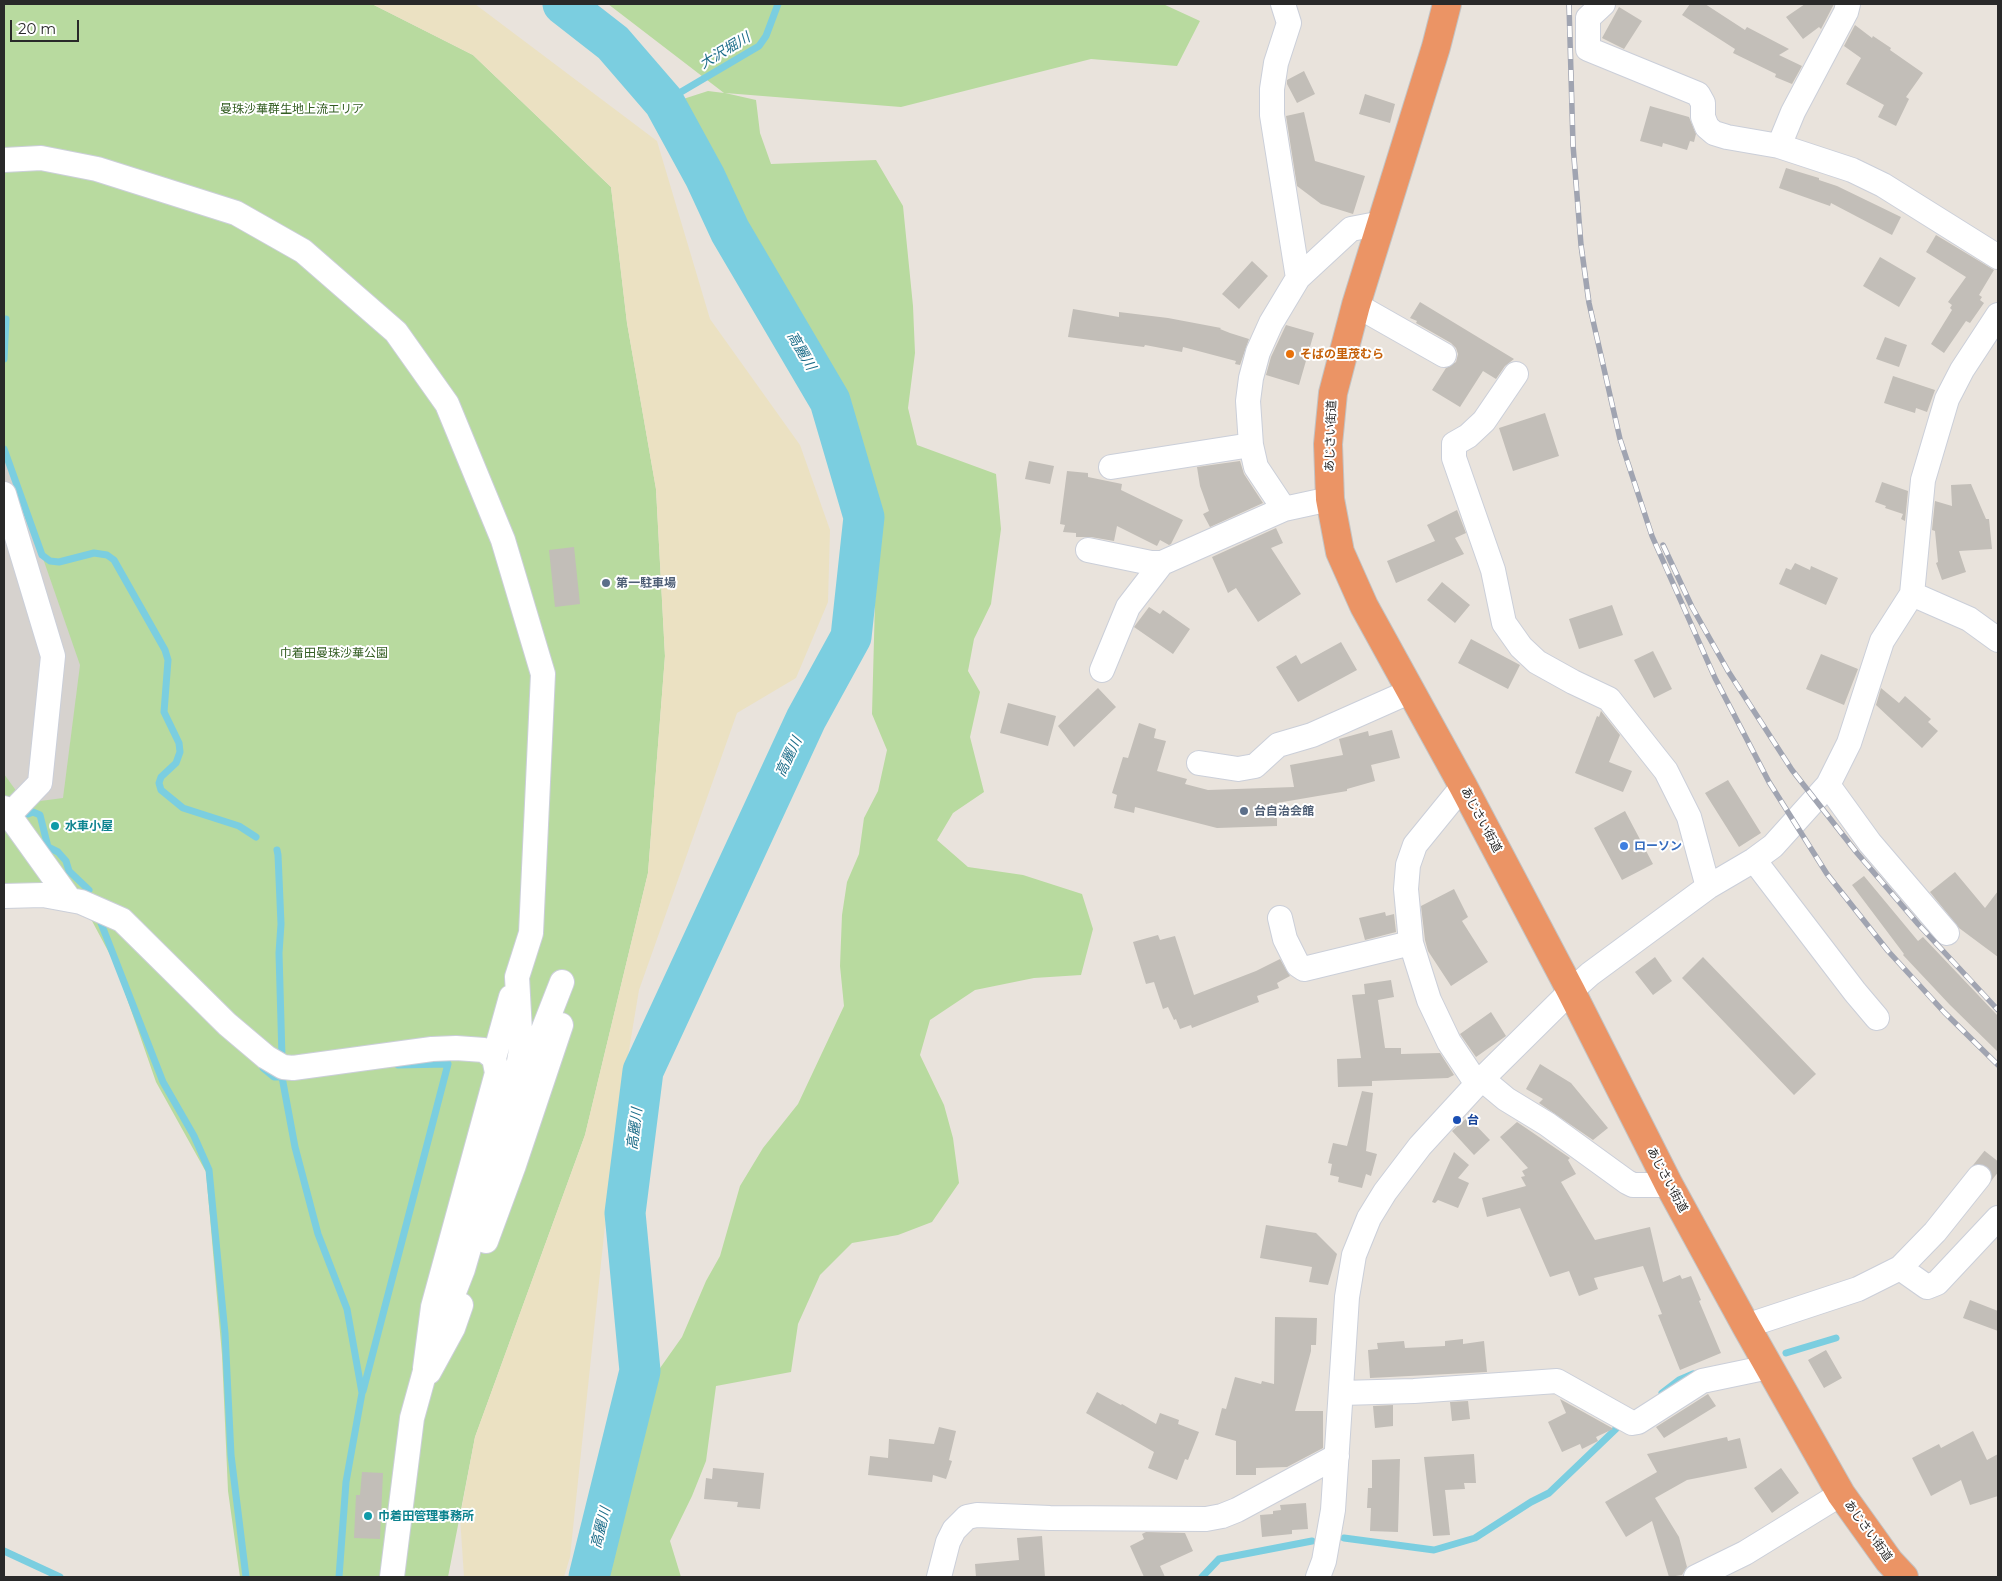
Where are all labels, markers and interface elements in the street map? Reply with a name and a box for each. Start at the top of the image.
scale bar [12,10,81,42]
text: 20 m [18,19,56,38]
water label: 大沢堀川 [697,29,753,73]
park label: 曼珠沙華群生地上流エリア [220,102,364,116]
water label: 高麗川 [783,329,819,373]
place label: そばの里茂むら [1300,347,1384,361]
marker: そばの里茂むら [1284,348,1296,360]
street label: あじさい街道 [1323,400,1339,472]
place label: 第一駐車場 [616,576,676,590]
marker: 第一駐車場 [600,577,612,589]
park label: 巾着田曼珠沙華公園 [280,646,388,660]
water label: 高麗川 [773,734,805,780]
street label: あじさい街道 [1458,785,1504,855]
place label: 台自治会館 [1254,804,1314,818]
marker: 台自治会館 [1238,805,1250,817]
place label: 水車小屋 [65,819,113,833]
marker: 水車小屋 [49,820,61,832]
place label: ローソン [1634,839,1682,853]
marker: ローソン [1618,840,1630,852]
water label: 高麗川 [624,1107,646,1151]
place label: 台 [1467,1113,1479,1127]
marker: 台 [1451,1114,1463,1126]
street label: あじさい街道 [1644,1145,1690,1215]
street label: あじさい街道 [1841,1498,1895,1564]
water label: 高麗川 [588,1506,614,1550]
place label: 巾着田管理事務所 [378,1509,474,1523]
marker: 巾着田管理事務所 [362,1510,374,1522]

